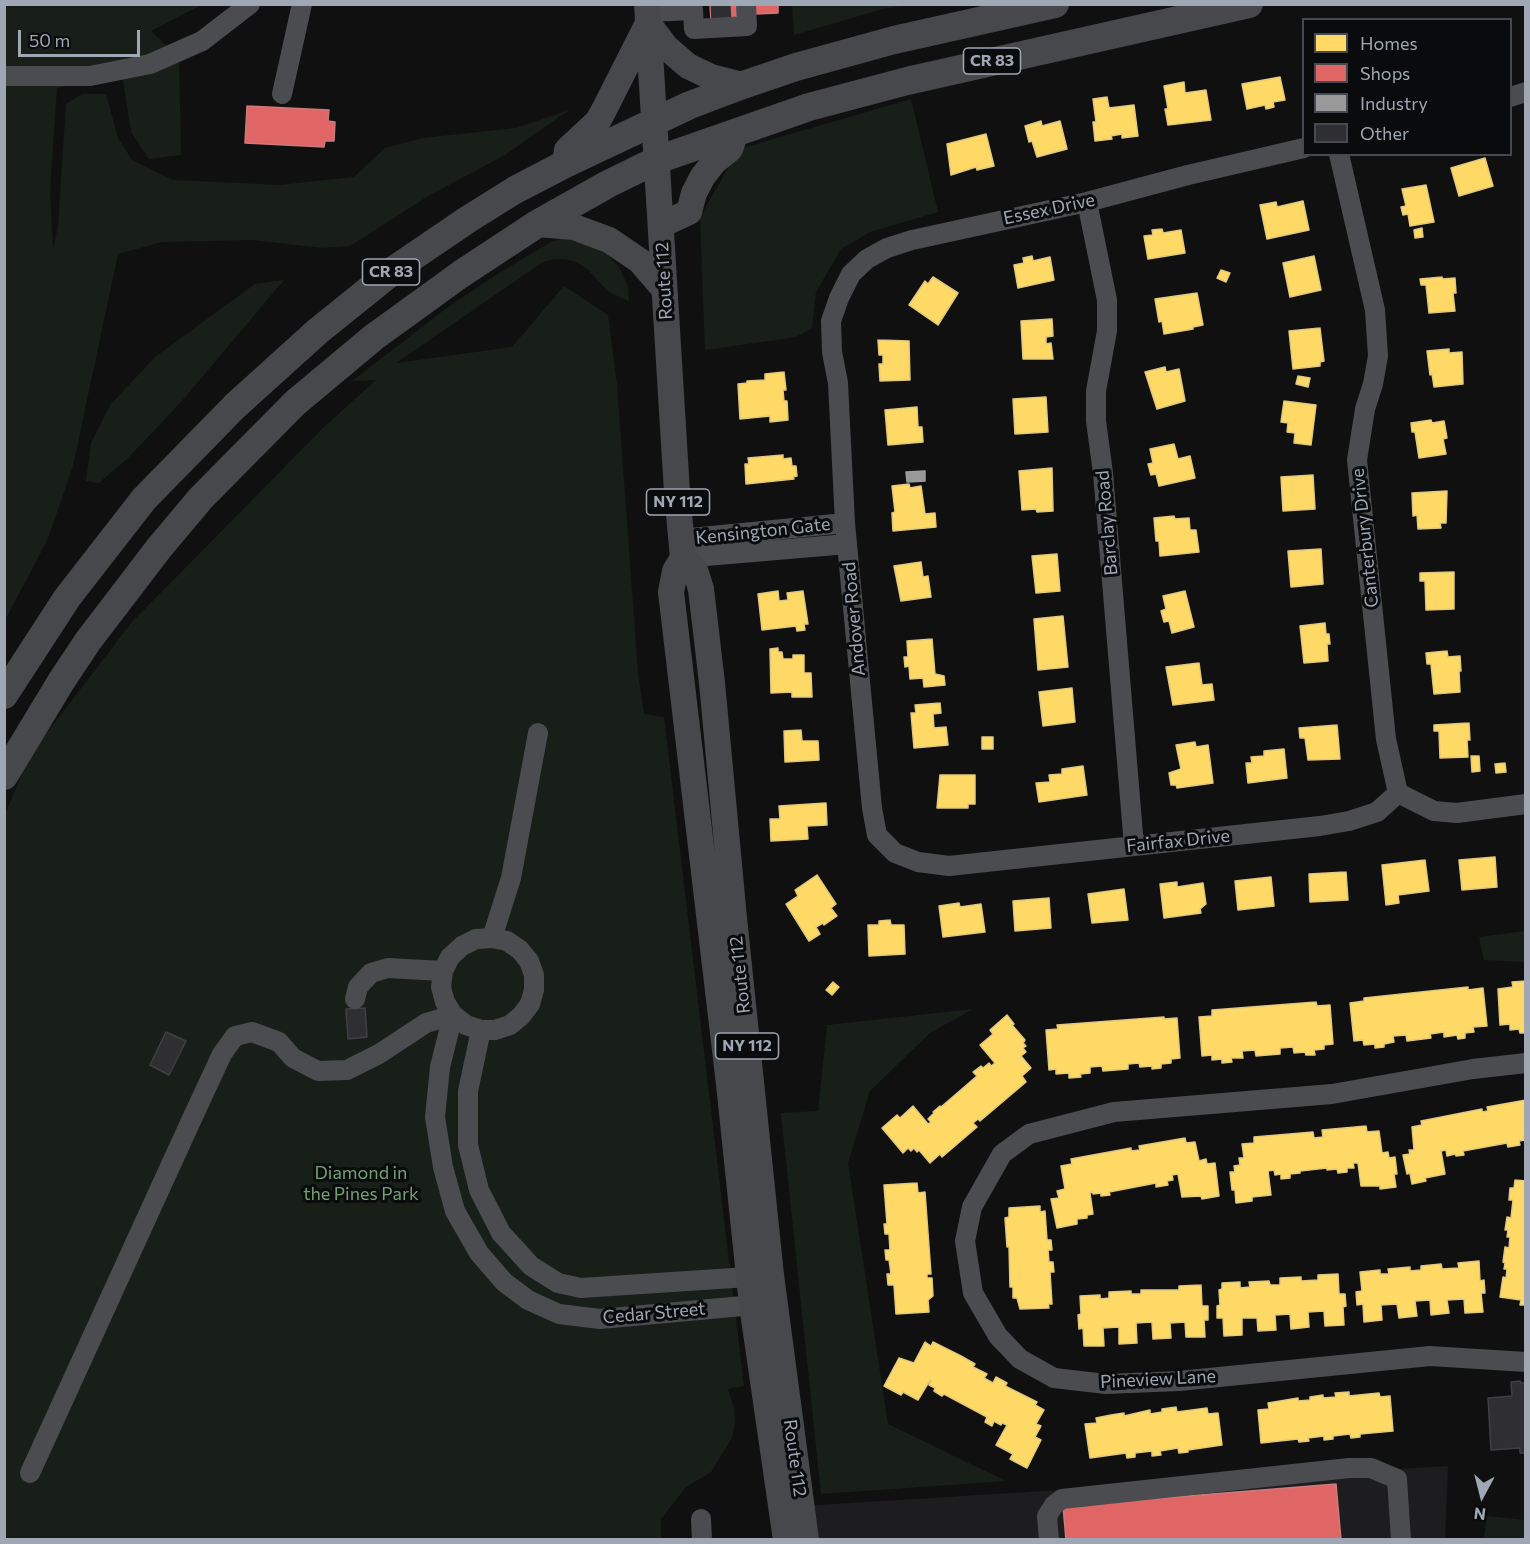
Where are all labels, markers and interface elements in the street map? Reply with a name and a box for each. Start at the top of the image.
scale bar [21,18,142,56]
legend [1302,18,1512,156]
text: 50 m [29,29,70,51]
text: Homes [1360,32,1418,54]
road number: CR 83 [964,48,1020,74]
text: Shops [1360,62,1410,84]
text: Industry [1360,92,1428,114]
text: Other [1360,122,1409,144]
street label: Essex Drive [1001,189,1097,229]
street label: Route 112 [651,242,677,320]
road number: CR 83 [362,259,420,285]
street label: Canterbury Drive [1347,467,1383,609]
street label: Barclay Road [1092,470,1122,576]
road number: NY 112 [646,489,710,515]
street label: Kensington Gate [695,513,831,549]
street label: Andover Road [838,561,870,677]
street label: Fairfax Drive [1125,825,1231,857]
street label: Route 112 [725,935,755,1015]
road number: NY 112 [716,1033,778,1059]
park label: Diamond in the Pines Park [303,1162,419,1204]
street label: Cedar Street [602,1298,706,1328]
street label: Pineview Lane [1100,1365,1216,1393]
street label: Route 112 [779,1418,811,1498]
north arrow [1452,1466,1512,1526]
text: N [1473,1504,1487,1525]

